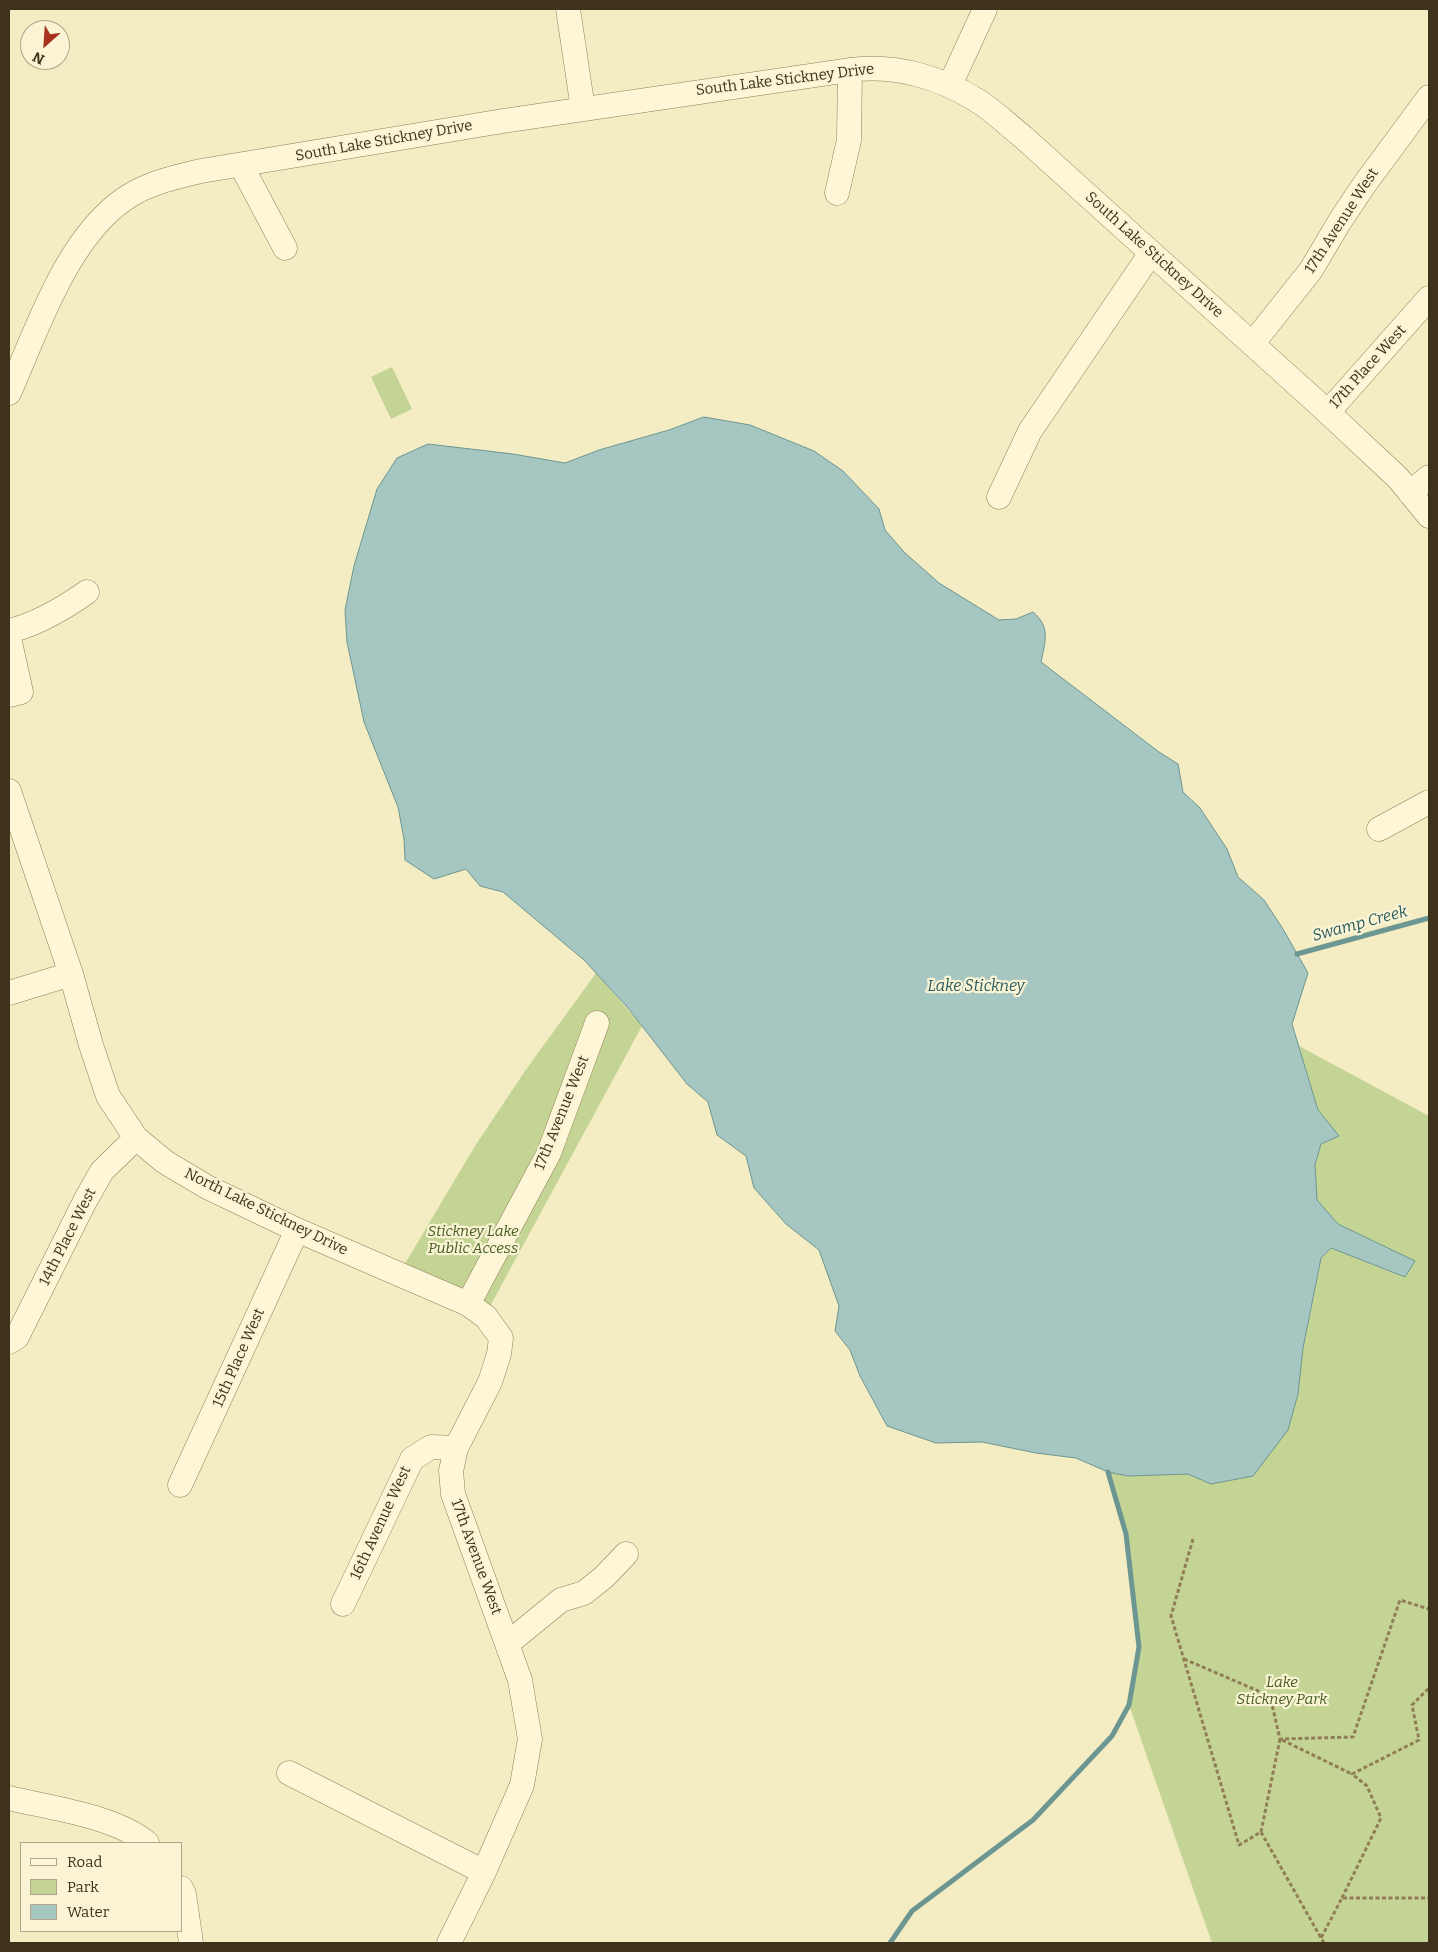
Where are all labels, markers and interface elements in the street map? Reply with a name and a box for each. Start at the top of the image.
north arrow [20,20,70,70]
text: N [30,48,47,68]
street label: South Lake Stickney Drive [695,60,875,100]
street label: South Lake Stickney Drive [294,117,474,165]
street label: 17th Avenue West [1301,165,1383,277]
street label: South Lake Stickney Drive [1081,188,1227,322]
street label: 17th Place West [1326,322,1410,412]
water label: Swamp Creek [1310,902,1410,946]
water label: Lake Stickney [927,977,1025,997]
street label: 17th Avenue West [531,1053,593,1173]
street label: North Lake Stickney Drive [181,1165,351,1259]
street label: 14th Place West [36,1185,100,1289]
park label: Stickney Lake Public Access [427,1223,519,1258]
street label: 15th Place West [209,1306,269,1410]
street label: 16th Avenue West [347,1463,415,1583]
street label: 17th Avenue West [447,1497,505,1617]
park label: Lake Stickney Park [1237,1674,1327,1709]
legend [20,1842,182,1932]
text: Road [67,1853,102,1871]
text: Park [67,1878,99,1896]
text: Water [67,1903,109,1921]

